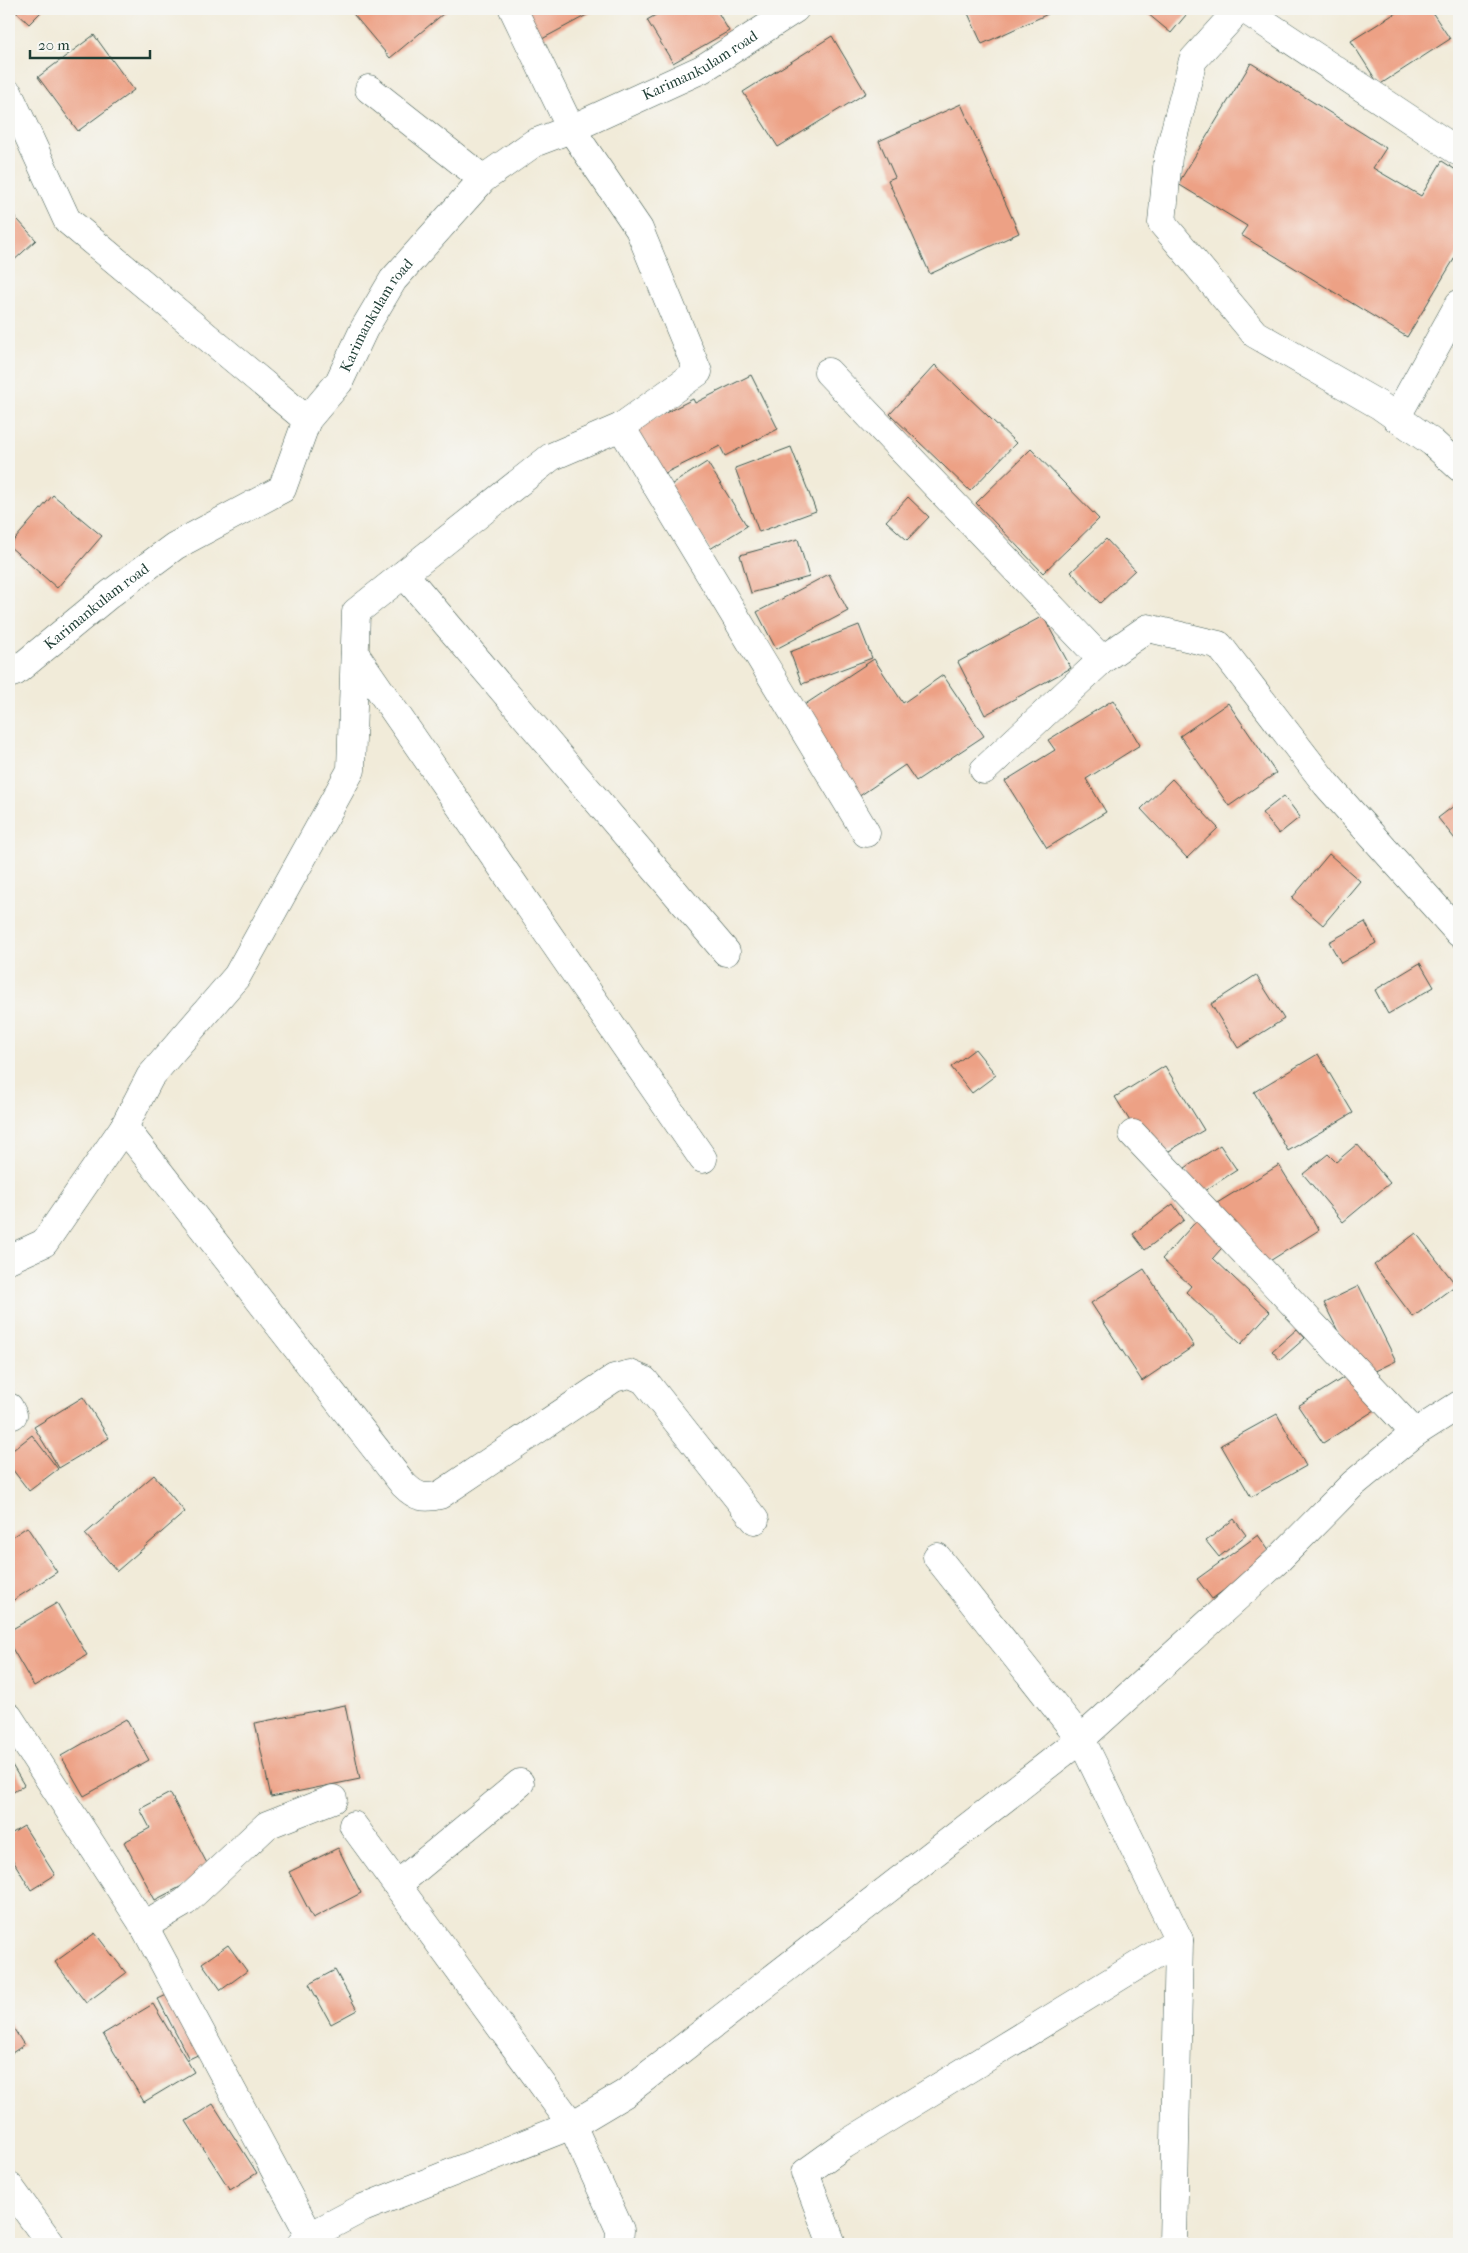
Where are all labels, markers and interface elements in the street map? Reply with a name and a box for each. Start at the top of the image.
street label: Karimankulam road [639,26,762,104]
scale bar [30,28,150,60]
text: 20 m [38,36,70,54]
street label: Karimankulam road [336,254,417,375]
street label: Karimankulam road [40,559,153,653]

